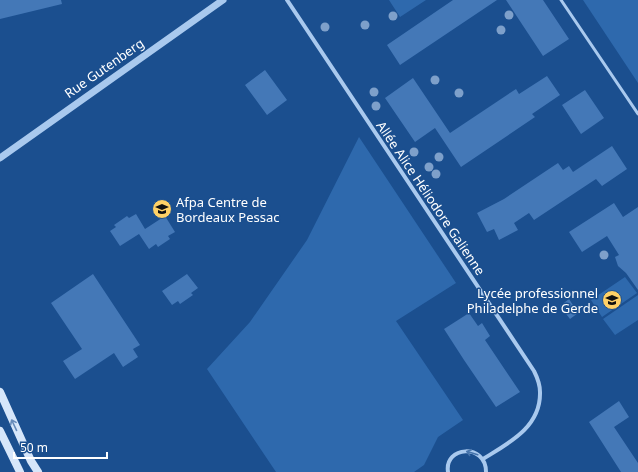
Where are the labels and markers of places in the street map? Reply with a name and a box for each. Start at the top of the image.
place label: Afpa Centre de Bordeaux Pessac [176,193,280,226]
school or university icon: Afpa Centre de Bordeaux Pessac [151,198,173,220]
place label: Lycée professionnel Philadelphe de Gerde [467,284,598,317]
school or university icon: Lycée professionnel Philadelphe de Gerde [601,289,623,311]

